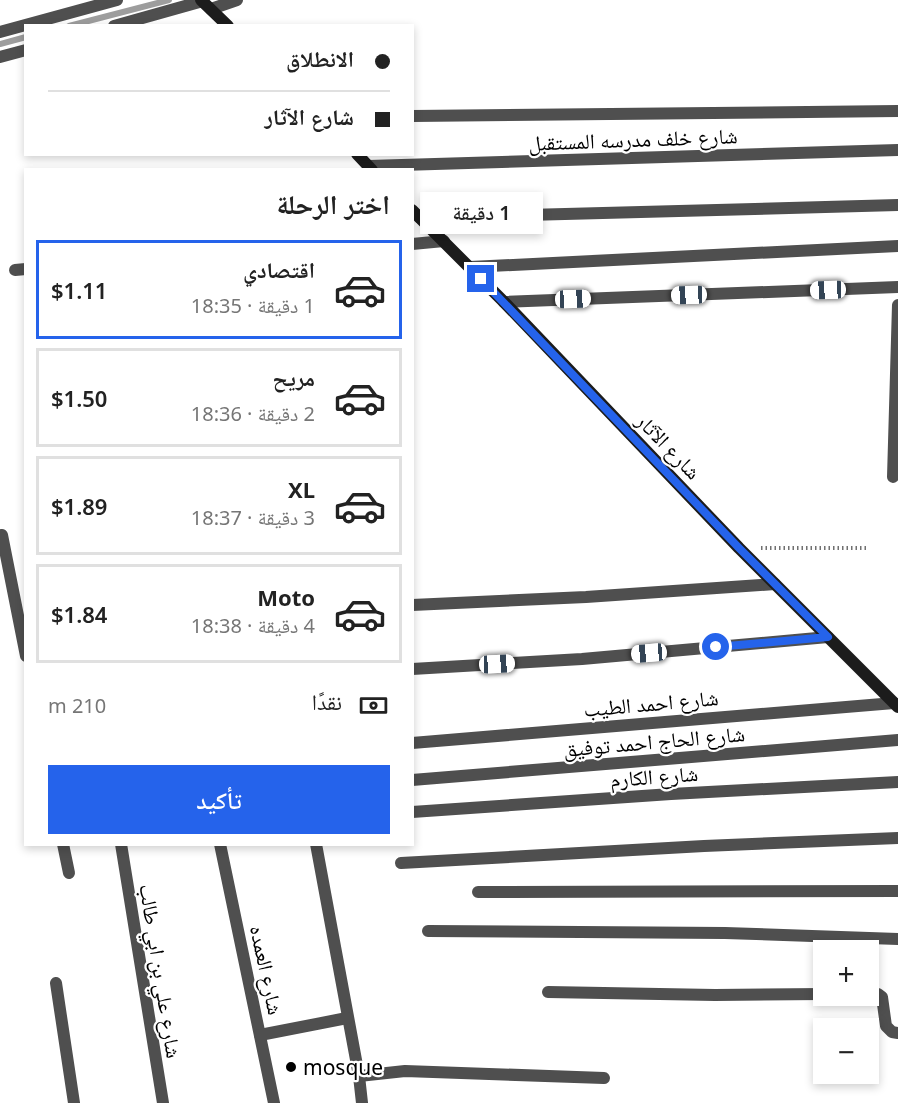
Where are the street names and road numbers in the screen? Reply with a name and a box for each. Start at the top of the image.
street label: شارع خلف مدرسه المستقبل [528,121,738,157]
street label: شارع الآثار [630,406,708,485]
street label: شارع احمد الطيب [582,683,720,723]
street label: شارع الحاج احمد توفيق [562,719,746,763]
street label: شارع الكارم [609,759,699,794]
street label: شارع علي بن ابي طالب [130,882,189,1061]
street label: شارع العمده [244,923,290,1017]

